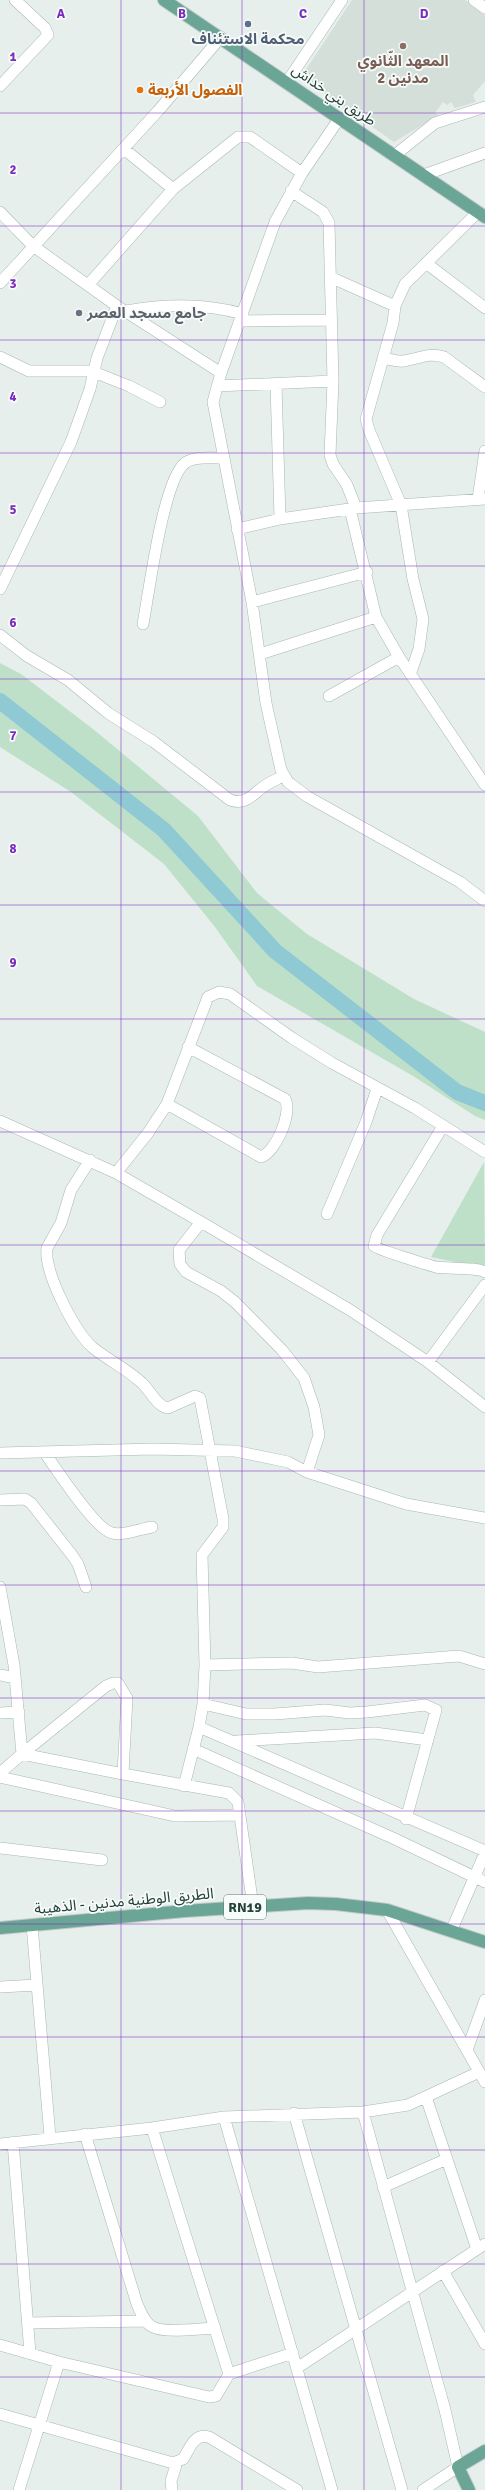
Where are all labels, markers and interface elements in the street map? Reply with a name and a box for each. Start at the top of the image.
text: A [57,6,66,22]
text: B [178,6,186,22]
text: C [299,6,307,22]
text: D [420,6,429,22]
marker: محكمة الاستئناف [243,19,253,29]
place label: محكمة الاستئناف [192,30,304,48]
marker: المعهد الثّانوي مدنين 2 [398,41,408,51]
text: 1 [9,49,17,65]
place label: المعهد الثّانوي مدنين 2 [357,50,449,87]
street label: طريق بني خداش [287,60,379,132]
place label: الفصول الأربعة [148,81,242,99]
marker: الفصول الأربعة [135,85,145,95]
text: 2 [9,162,17,178]
text: 3 [9,276,17,292]
place label: جامع مسجد العصر [86,304,207,324]
marker: جامع مسجد العصر [74,308,84,318]
text: 4 [9,389,17,405]
text: 5 [9,502,17,518]
text: 6 [9,615,17,631]
text: 7 [9,728,17,744]
text: 8 [9,841,17,857]
text: 9 [9,955,17,971]
street label: الطريق الوطنية مدنين - الذهيبة [34,1884,214,1919]
road number: RN19 [224,1895,266,1919]

